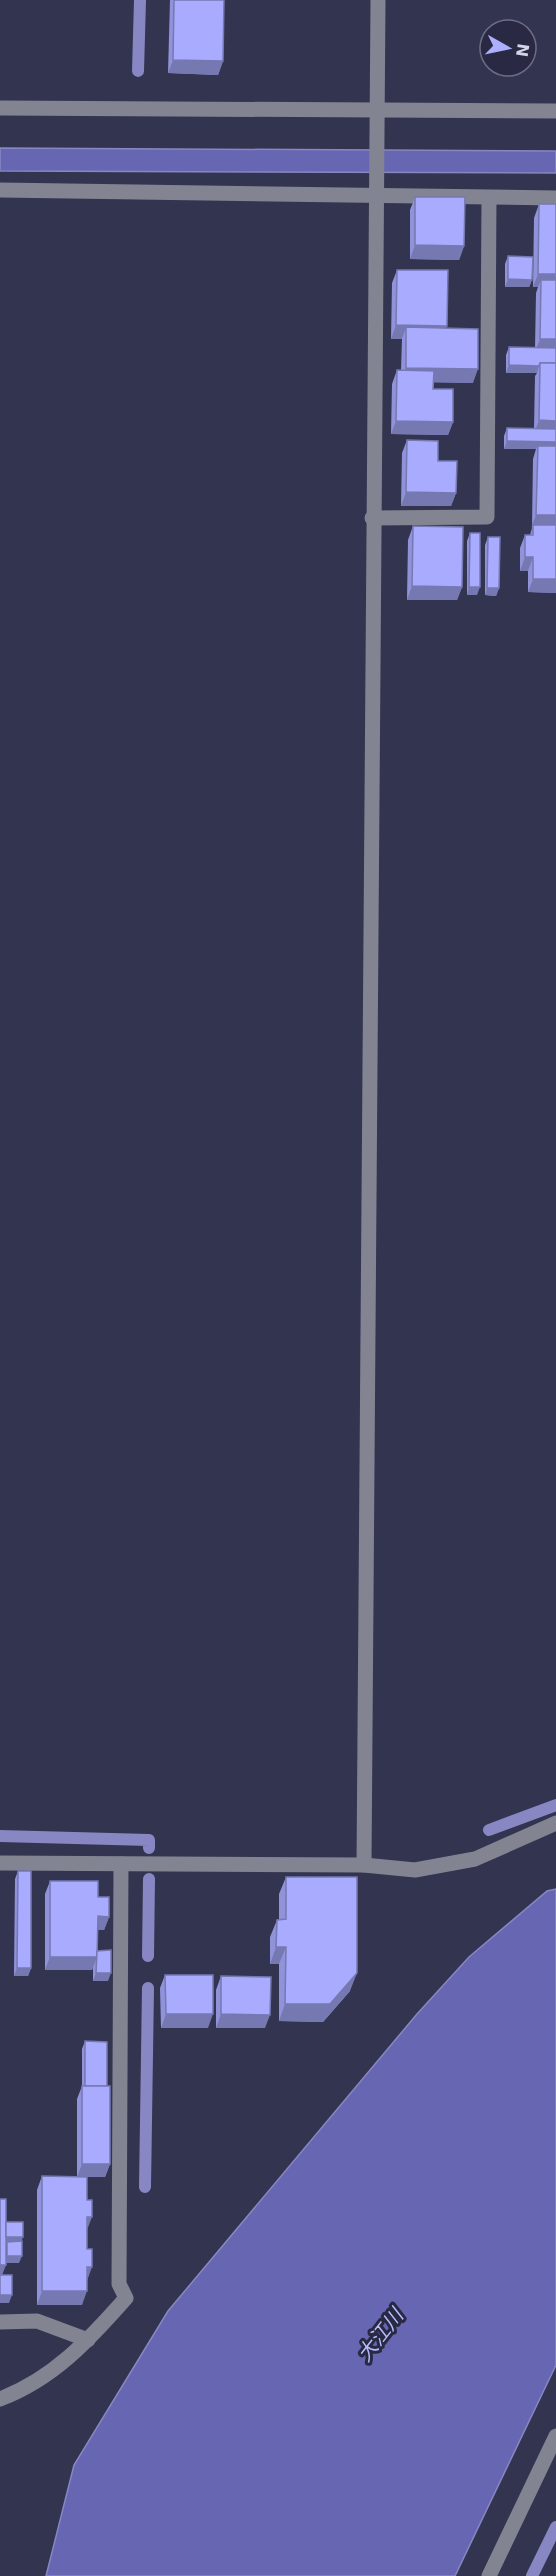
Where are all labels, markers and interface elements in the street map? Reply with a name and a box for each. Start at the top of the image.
north arrow [478,18,538,78]
text: N [512,42,533,58]
water label: 大江川 [352,2302,409,2366]

